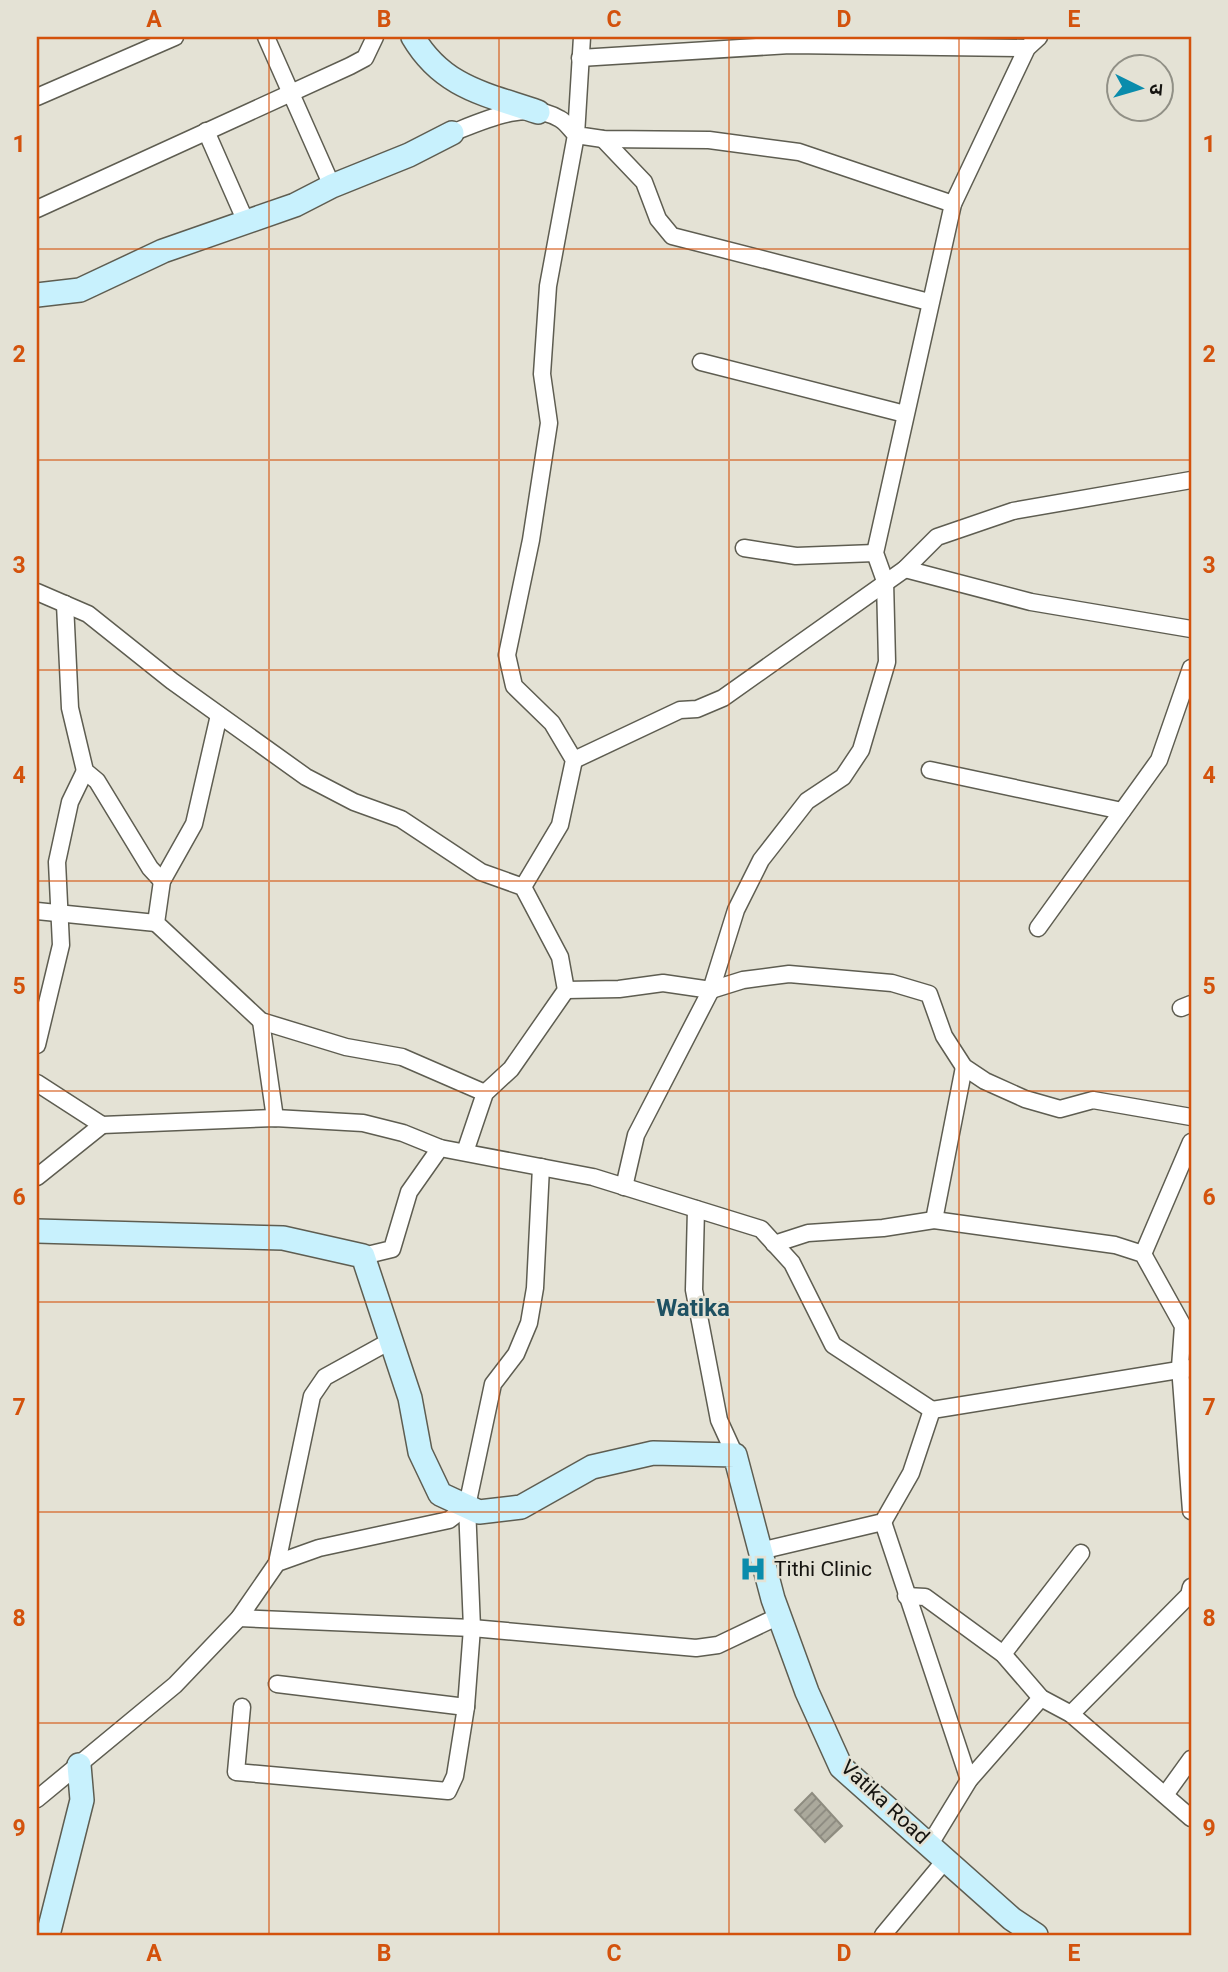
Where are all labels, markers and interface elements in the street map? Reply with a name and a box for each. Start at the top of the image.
text: A [146,6,162,33]
text: B [377,6,391,33]
text: C [606,6,622,33]
text: D [837,6,851,33]
text: E [1068,6,1081,33]
north arrow [1106,52,1176,122]
text: उ [1144,83,1168,97]
text: 1 [12,131,26,158]
text: 1 [1202,131,1216,158]
text: 2 [12,341,26,368]
text: 2 [1202,341,1216,368]
text: 3 [12,552,26,579]
text: 3 [1202,552,1216,579]
text: 4 [12,762,26,789]
text: 4 [1202,762,1216,789]
text: 5 [12,973,26,1000]
text: 5 [1202,973,1216,1000]
text: 6 [12,1184,26,1211]
text: 6 [1202,1184,1216,1211]
district label: Watika [656,1294,730,1322]
text: 7 [12,1394,26,1421]
text: 7 [1202,1394,1216,1421]
hospital icon: Tithi Clinic [738,1554,768,1584]
place label: Tithi Clinic [774,1557,872,1581]
text: 8 [12,1605,26,1632]
text: 8 [1202,1605,1216,1632]
street label: Vatika Road [836,1755,934,1849]
text: 9 [12,1815,26,1842]
text: 9 [1202,1815,1216,1842]
text: A [146,1940,162,1967]
text: B [377,1940,391,1967]
text: C [606,1940,622,1967]
text: D [837,1940,851,1967]
text: E [1068,1940,1081,1967]

